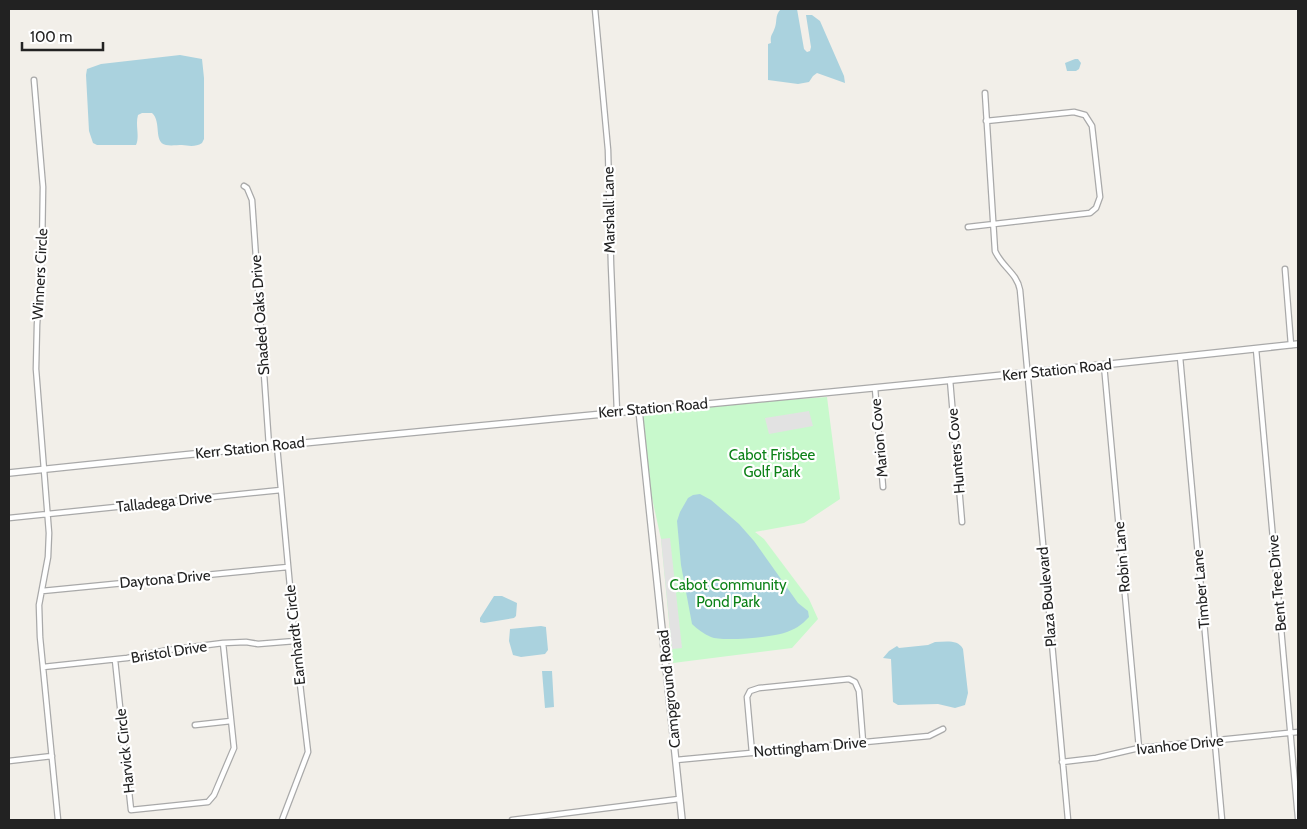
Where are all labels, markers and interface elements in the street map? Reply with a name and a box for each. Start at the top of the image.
scale bar [22,20,104,52]
text: 100 m [30,28,72,46]
street label: Marshall Lane [599,166,619,254]
street label: Winners Circle [29,228,51,320]
street label: Shaded Oaks Drive [247,254,273,376]
street label: Kerr Station Road [1001,355,1113,385]
street label: Kerr Station Road [597,394,709,422]
street label: Marion Cove [867,397,891,478]
street label: Hunters Cove [943,407,969,494]
street label: Kerr Station Road [194,433,306,463]
park label: Cabot Frisbee Golf Park [729,446,815,481]
street label: Talladega Drive [115,488,213,516]
street label: Robin Lane [1110,521,1134,593]
street label: Bent Tree Drive [1264,534,1290,632]
street label: Plaza Boulevard [1034,546,1060,648]
street label: Timber Lane [1189,549,1213,629]
street label: Daytona Drive [119,566,211,592]
park label: Cabot Community Pond Park [670,576,787,611]
street label: Earnhardt Circle [281,584,309,686]
street label: Campground Road [654,629,684,749]
street label: Bristol Drive [130,637,209,667]
street label: Harvick Circle [112,707,138,794]
street label: Ivanhoe Drive [1135,731,1225,759]
street label: Nottingham Drive [753,733,867,761]

